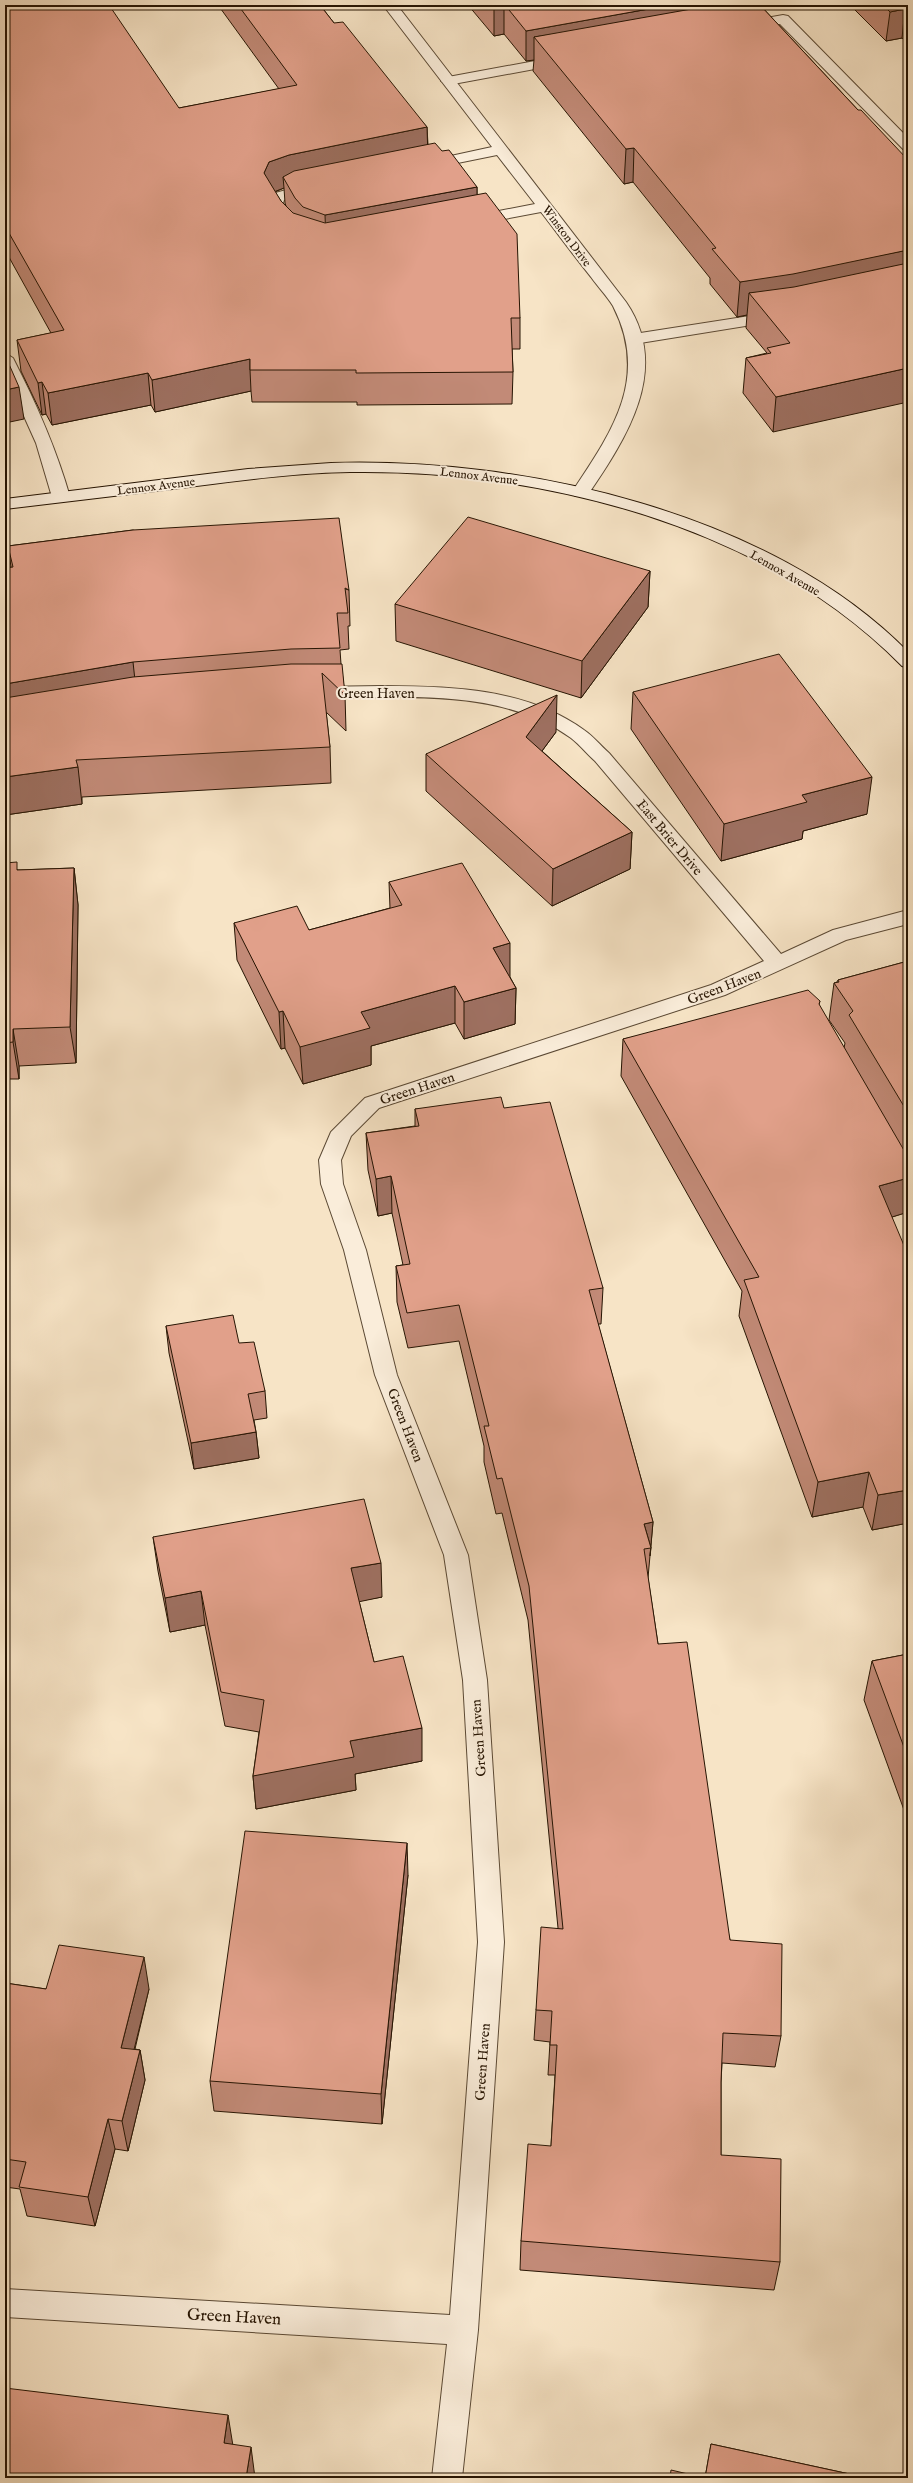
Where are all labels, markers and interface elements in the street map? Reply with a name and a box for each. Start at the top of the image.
street label: Winston Drive [539,203,595,270]
street label: Lennox Avenue [439,464,519,489]
street label: Lennox Avenue [116,474,196,499]
street label: Lennox Avenue [747,547,823,600]
street label: Green Haven [337,685,415,703]
street label: East Brier Drive [632,796,707,880]
street label: Green Haven [685,964,764,1009]
street label: Green Haven [378,1068,457,1109]
street label: Green Haven [383,1386,428,1465]
street label: Green Haven [467,1698,491,1777]
street label: Green Haven [471,2022,495,2101]
street label: Green Haven [186,2305,282,2330]

